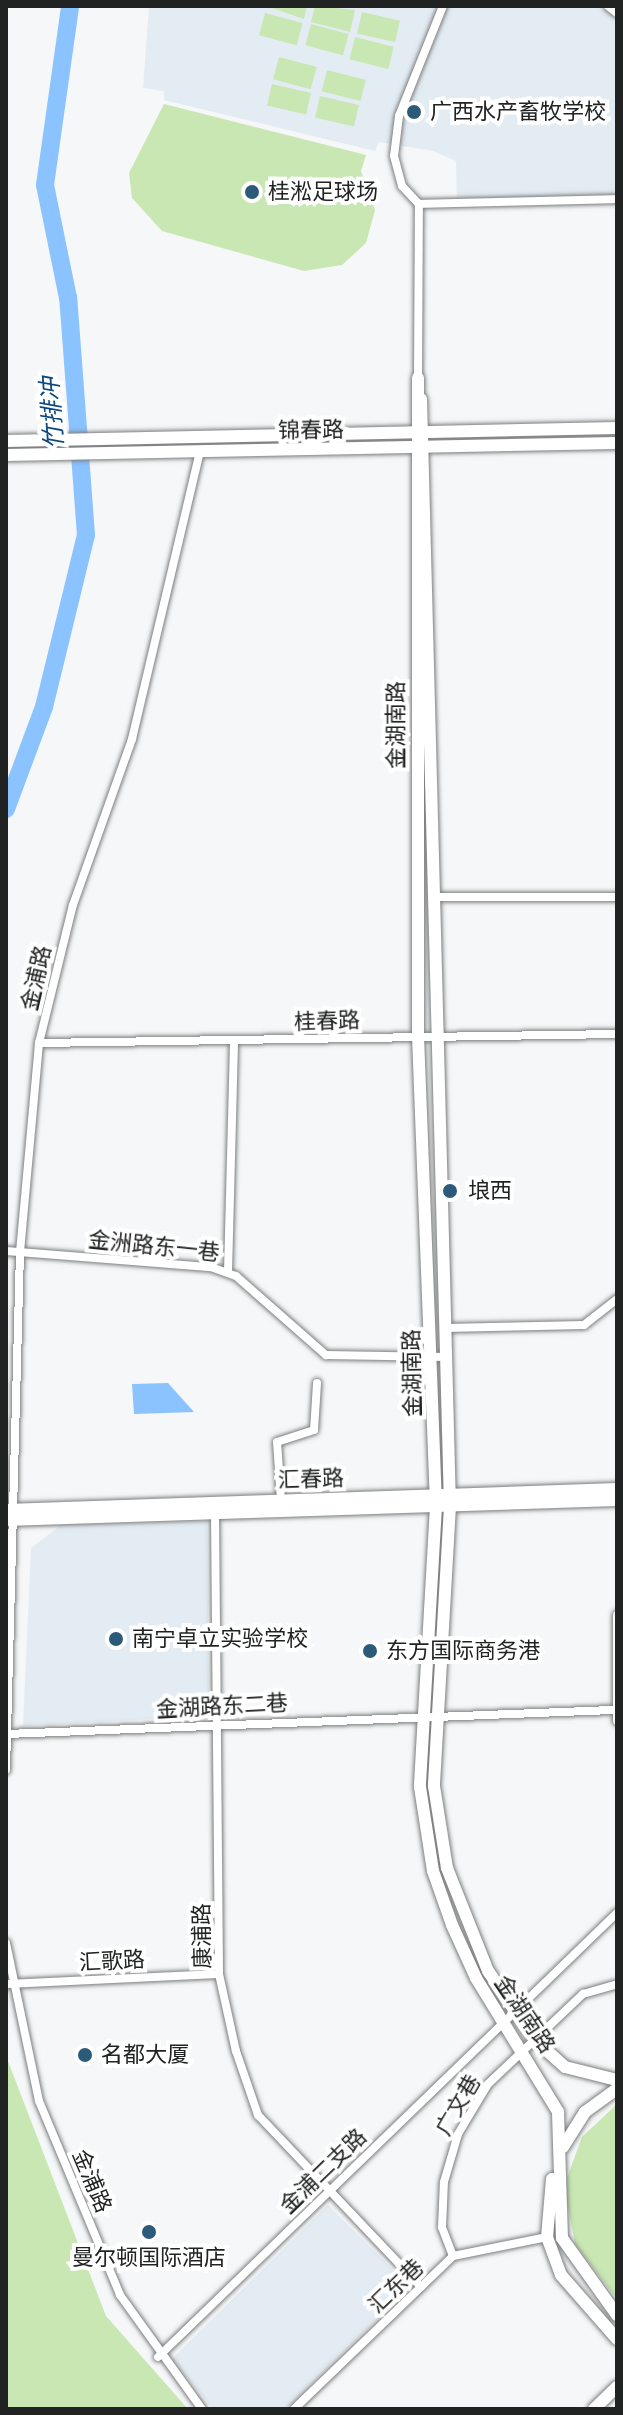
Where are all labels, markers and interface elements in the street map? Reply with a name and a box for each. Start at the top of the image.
place label: 广西水产畜牧学校 [430,99,606,125]
marker: 广西水产畜牧学校 [405,103,423,121]
place label: 桂淞足球场 [268,179,378,205]
marker: 桂淞足球场 [243,183,261,201]
water label: 竹排冲 [36,376,70,450]
street label: 锦春路 [278,416,344,444]
street label: 金湖南路 [383,681,409,769]
street label: 金浦路 [16,943,56,1013]
street label: 桂春路 [294,1007,360,1035]
place label: 埌西 [468,1178,512,1204]
marker: 埌西 [439,1180,461,1202]
street label: 金洲路东一巷 [87,1226,221,1266]
street label: 金湖南路 [398,1329,426,1417]
street label: 汇春路 [278,1465,344,1493]
place label: 南宁卓立实验学校 [132,1626,308,1652]
marker: 南宁卓立实验学校 [107,1630,125,1648]
place label: 东方国际商务港 [386,1638,540,1664]
marker: 东方国际商务港 [361,1642,379,1660]
street label: 金湖路东二巷 [155,1689,289,1723]
street label: 康浦路 [188,1903,216,1969]
street label: 汇歌路 [78,1946,146,1976]
street label: 金湖南路 [489,1970,561,2058]
place label: 名都大厦 [101,2042,189,2068]
marker: 名都大厦 [76,2046,94,2064]
street label: 广文巷 [430,2070,486,2140]
street label: 金浦二支路 [274,2123,372,2219]
street label: 金浦路 [67,2145,117,2217]
marker: 曼尔顿国际酒店 [140,2223,158,2241]
place label: 曼尔顿国际酒店 [72,2245,226,2271]
street label: 汇东巷 [363,2254,429,2318]

